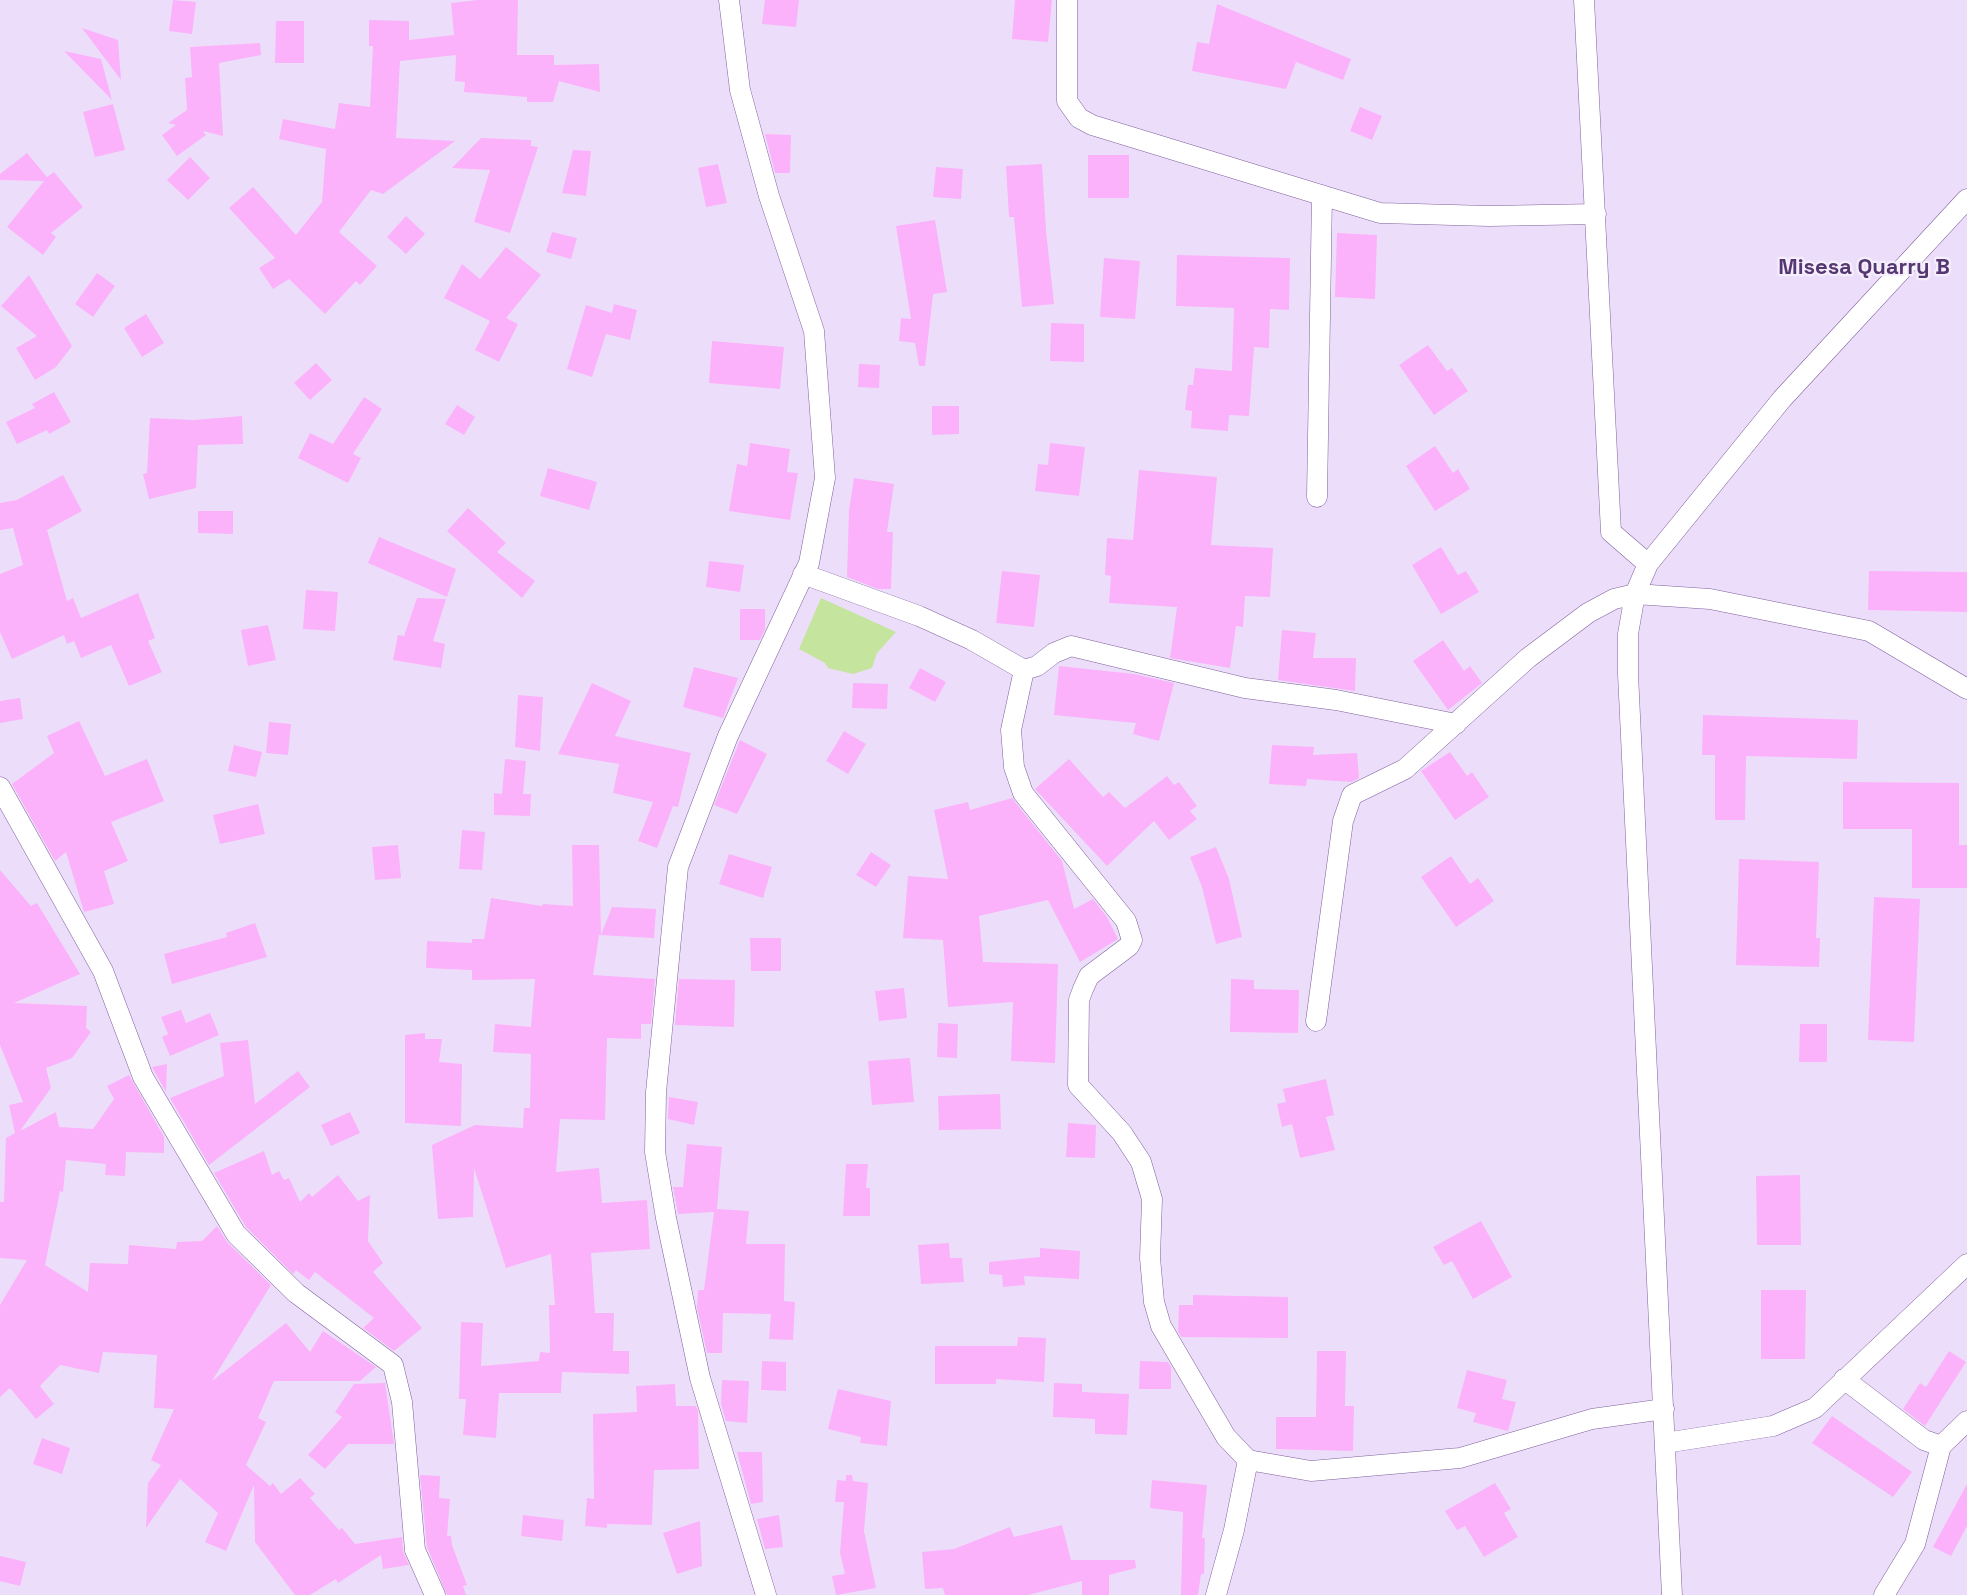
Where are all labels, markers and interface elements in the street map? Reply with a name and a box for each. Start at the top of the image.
district label: Misesa Quarry B [1778,255,1950,281]

